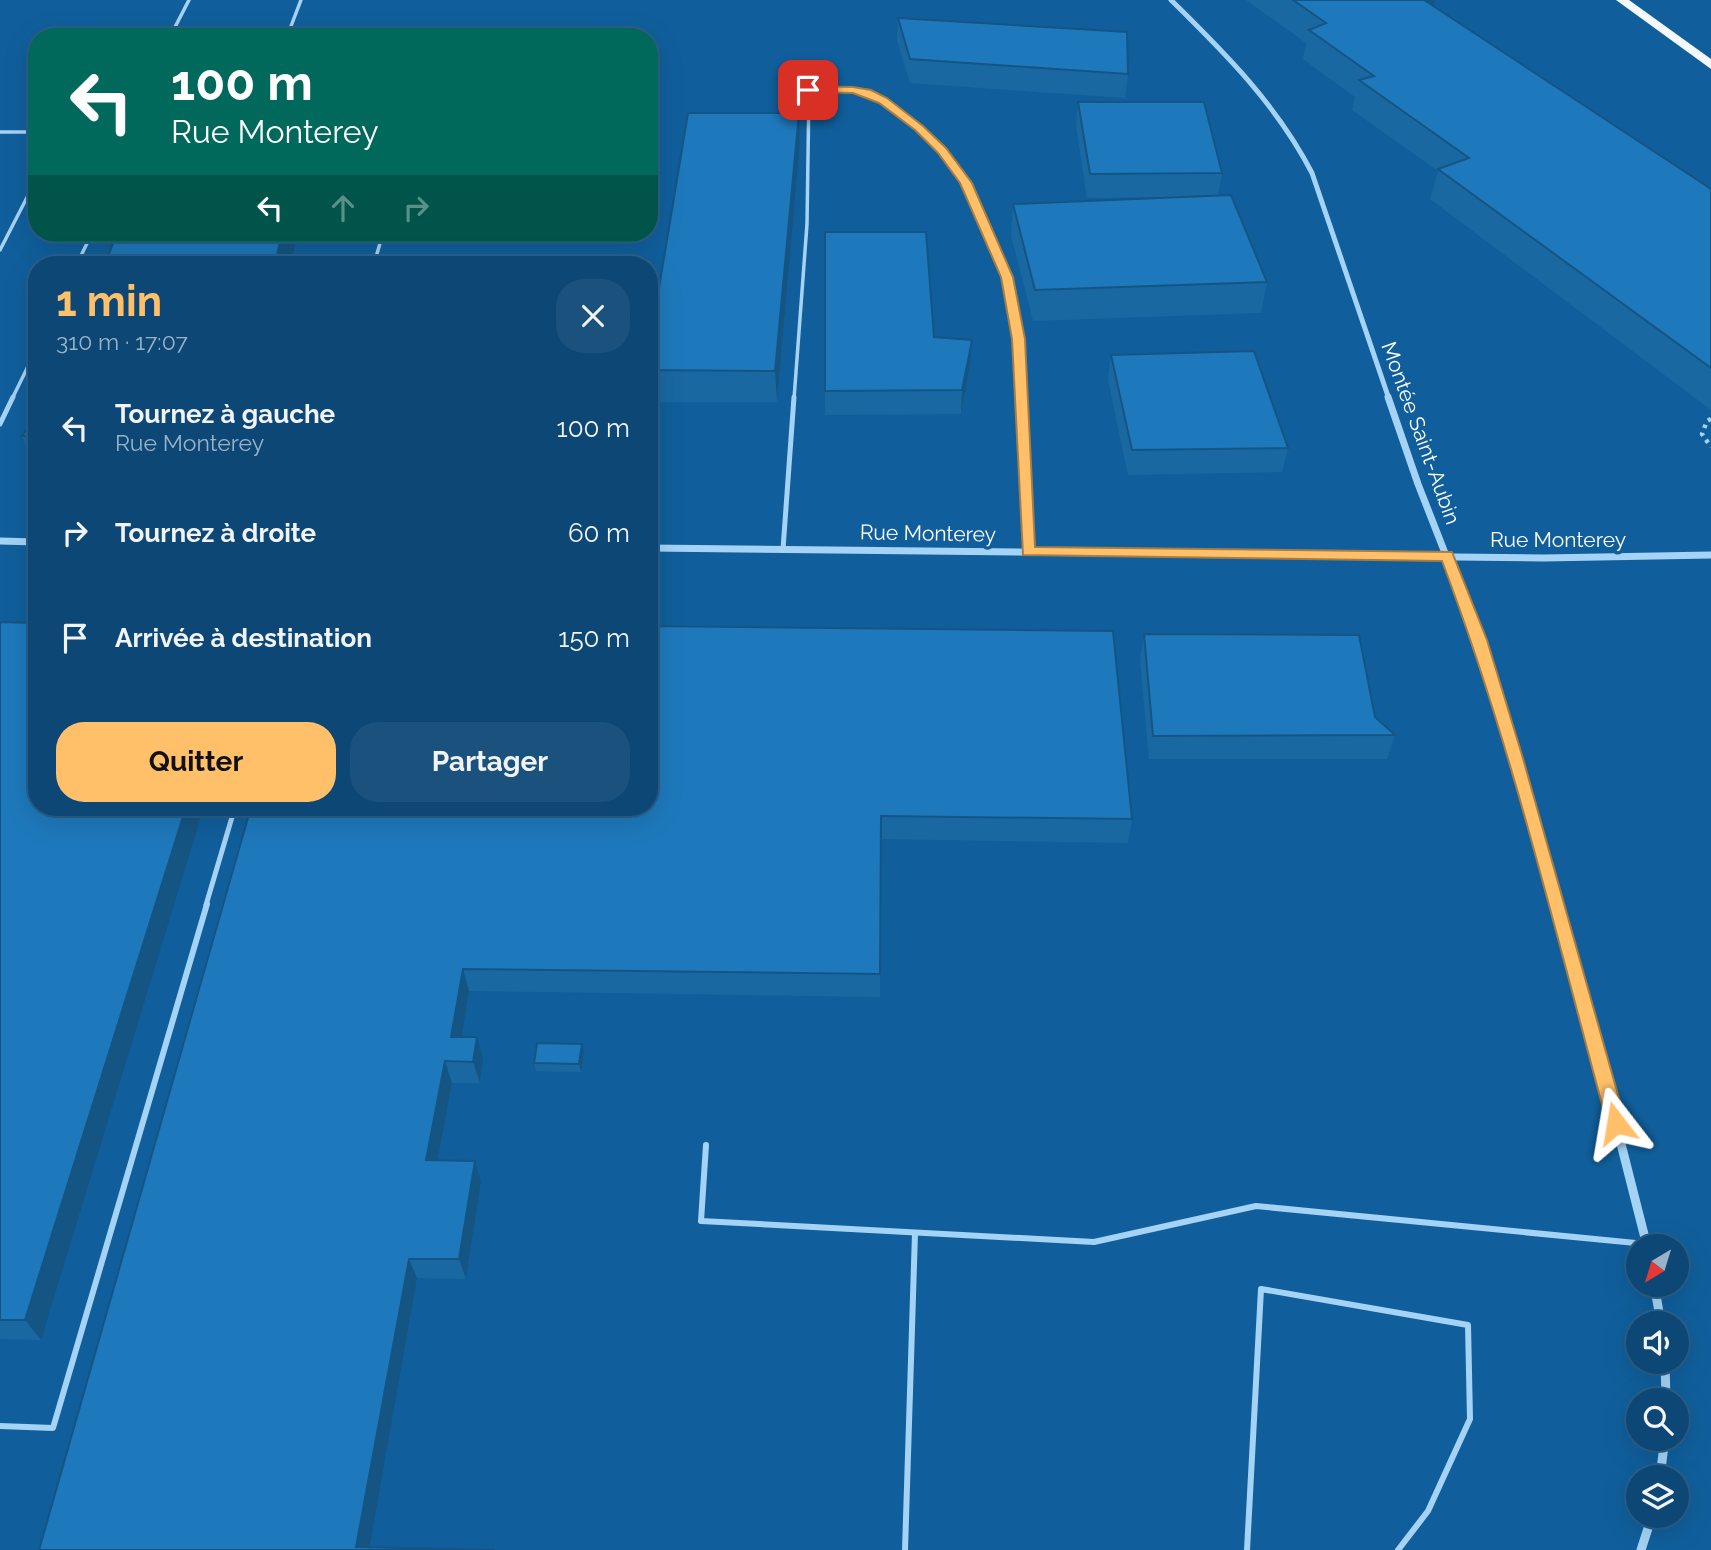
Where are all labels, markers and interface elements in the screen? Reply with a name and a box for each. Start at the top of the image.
text: 100 m [171,54,313,111]
icon: left [56,56,147,147]
pin [778,60,838,120]
icon: arrive [789,71,827,109]
text: Rue Monterey [171,113,379,150]
icon: left [251,189,289,227]
icon: ahead [324,189,362,227]
icon: right [397,189,435,227]
text: 1 min [56,277,162,326]
button: close [556,279,630,353]
text: 310 m · 17:07 [56,328,188,355]
street label: Montée Saint-Aubin [1376,338,1466,528]
text: Tournez à gauche [115,399,335,429]
icon: left [56,409,94,447]
text: 100 m [557,413,630,443]
text: Rue Monterey [115,429,264,456]
icon: right [56,514,94,552]
text: Tournez à droite [115,518,316,548]
text: 60 m [568,518,630,548]
street label: Rue Monterey [860,519,996,547]
street label: Rue Monterey [1490,527,1626,552]
icon: arrive [56,619,94,657]
text: Arrivée à destination [115,623,372,653]
text: 150 m [558,623,630,653]
button: Quitter [56,722,336,802]
button: Partager [350,722,630,802]
position arrow [1579,1086,1653,1160]
north arrow [1626,1234,1689,1297]
map controls [1626,1234,1689,1528]
button: sound [1626,1311,1689,1374]
button: search [1626,1388,1689,1451]
button: layers [1626,1465,1689,1528]

